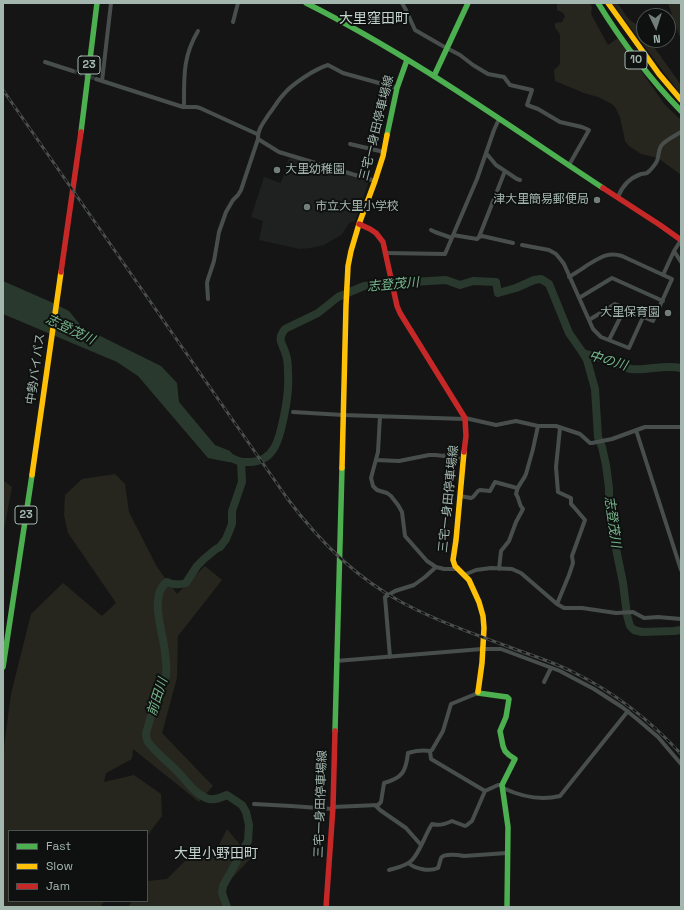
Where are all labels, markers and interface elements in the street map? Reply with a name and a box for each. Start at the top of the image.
north arrow [636,8,676,48]
district label: 大里窪田町 [339,11,409,27]
text: N [653,32,661,46]
road number: 10 [625,51,647,69]
road number: 23 [78,56,100,74]
street label: 三宅一身田停車場線 [357,74,397,182]
place label: 大里幼稚園 [285,163,345,177]
marker: 大里幼稚園 [272,165,282,175]
place label: 津大里簡易郵便局 [493,193,589,207]
marker: 津大里簡易郵便局 [592,195,602,205]
place label: 市立大里小学校 [315,200,399,214]
marker: 市立大里小学校 [302,202,312,212]
water label: 志登茂川 [366,275,420,295]
place label: 大里保育園 [600,306,660,320]
marker: 大里保育園 [663,308,673,318]
water label: 志登茂川 [43,312,97,348]
street label: 中勢バイパス [24,332,48,406]
water label: 中の川 [587,348,629,374]
street label: 三宅一身田停車場線 [436,445,462,553]
water label: 志登茂川 [601,495,623,549]
road number: 23 [15,506,37,524]
water label: 前田川 [145,676,171,718]
street label: 三宅一身田停車場線 [312,750,330,858]
legend [8,830,148,902]
text: Fast [46,838,71,854]
district label: 大里小野田町 [174,846,258,862]
text: Slow [46,858,73,874]
text: Jam [46,878,70,894]

